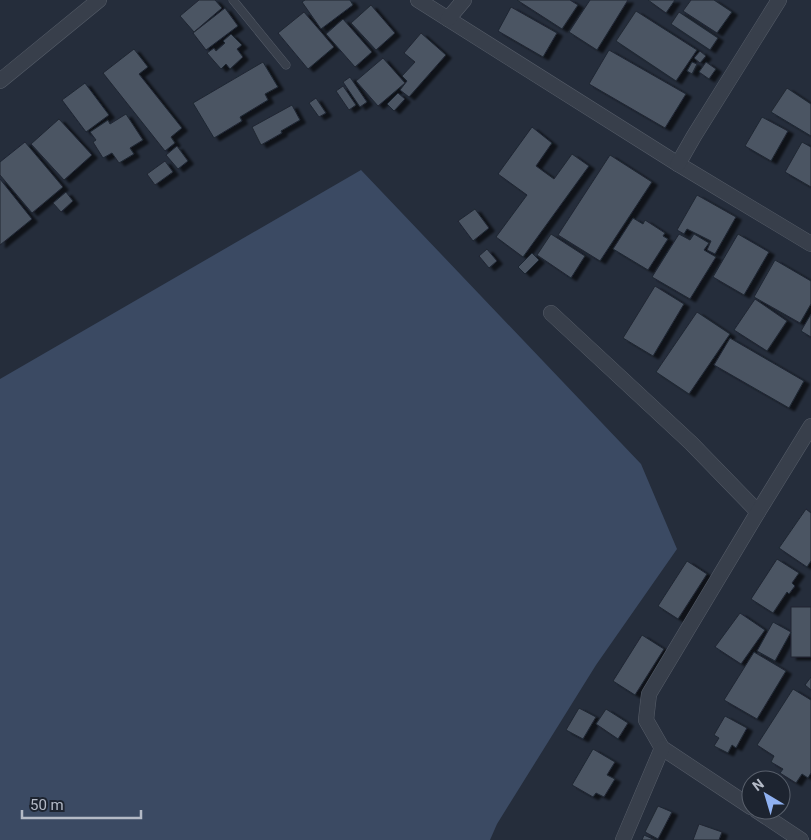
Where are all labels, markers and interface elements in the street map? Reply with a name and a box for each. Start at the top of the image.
north arrow [741,770,791,820]
text: N [749,775,767,794]
scale bar [22,788,141,820]
text: 50 m [30,796,64,814]

